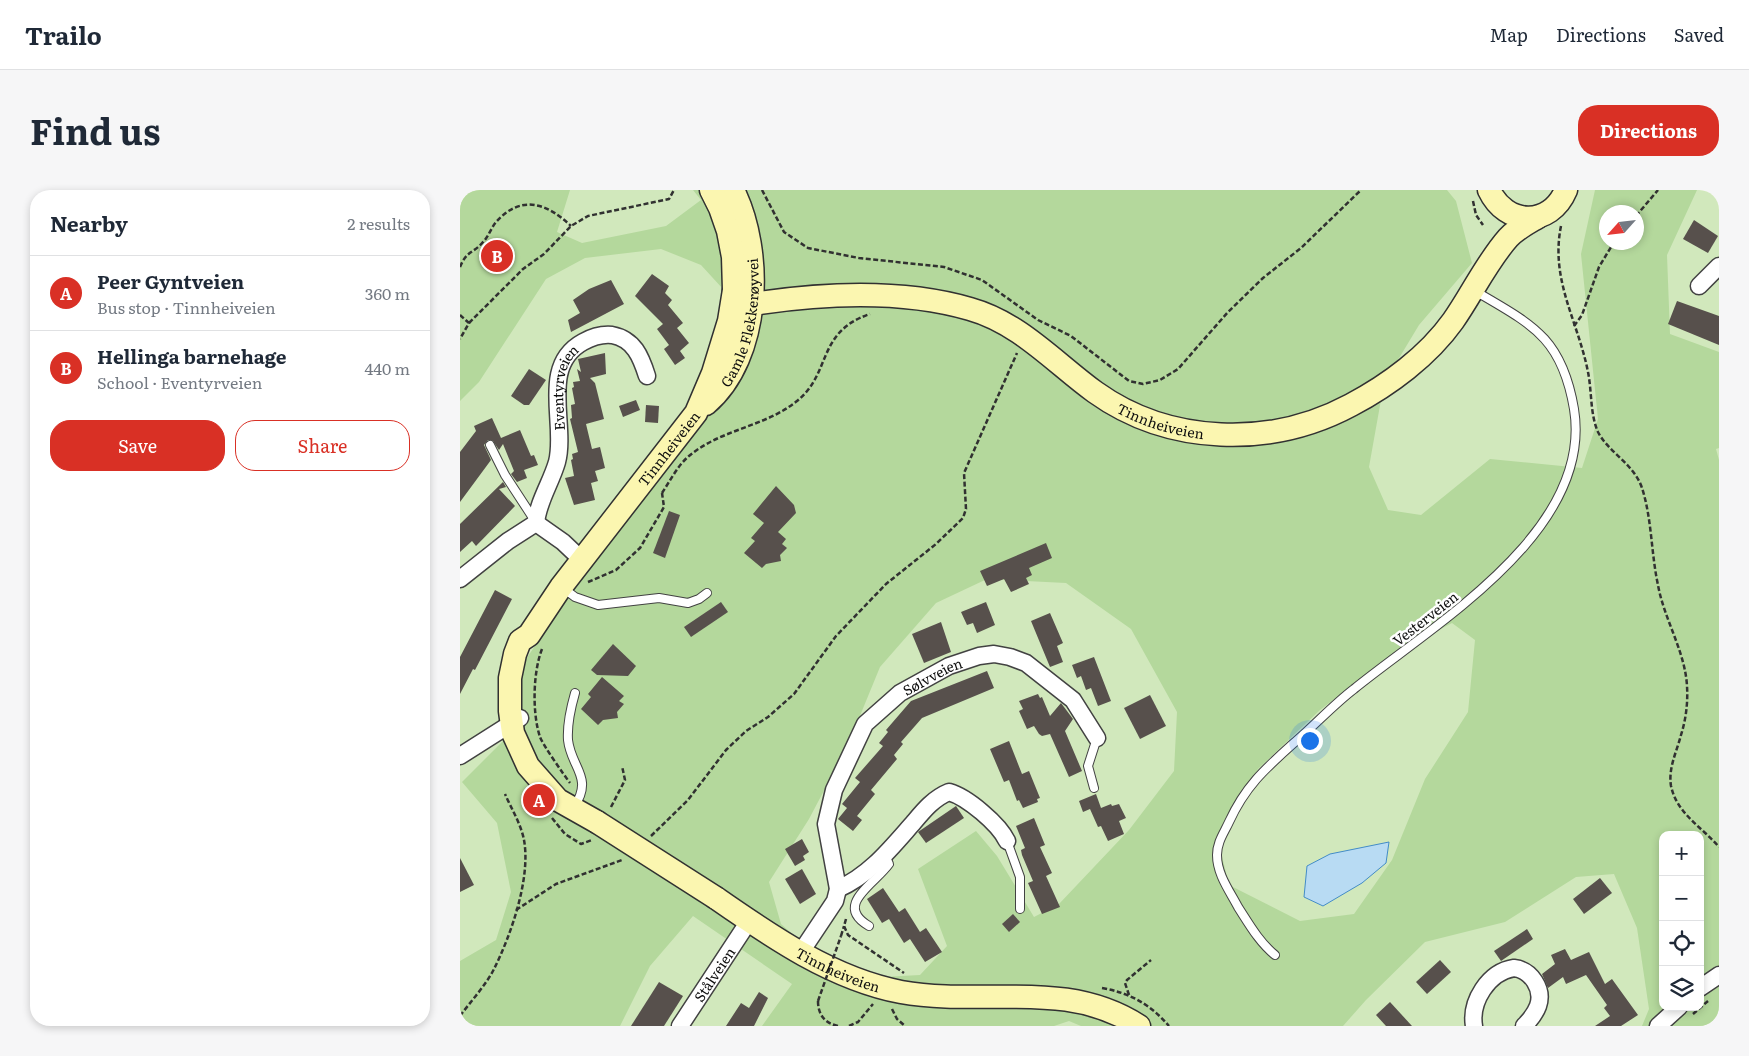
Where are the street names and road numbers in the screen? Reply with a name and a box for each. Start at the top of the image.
street label: Gamle Flekkerøyvei [715,257,763,391]
street label: Eventyrveien [547,339,582,431]
street label: Tinnheiveien [1114,398,1205,443]
street label: Tinnheiveien [633,407,704,490]
street label: Vesterveien [1388,586,1462,650]
street label: Sølvveien [899,652,965,700]
street label: Tinnheiveien [792,942,883,997]
street label: Stålveien [689,943,739,1006]

